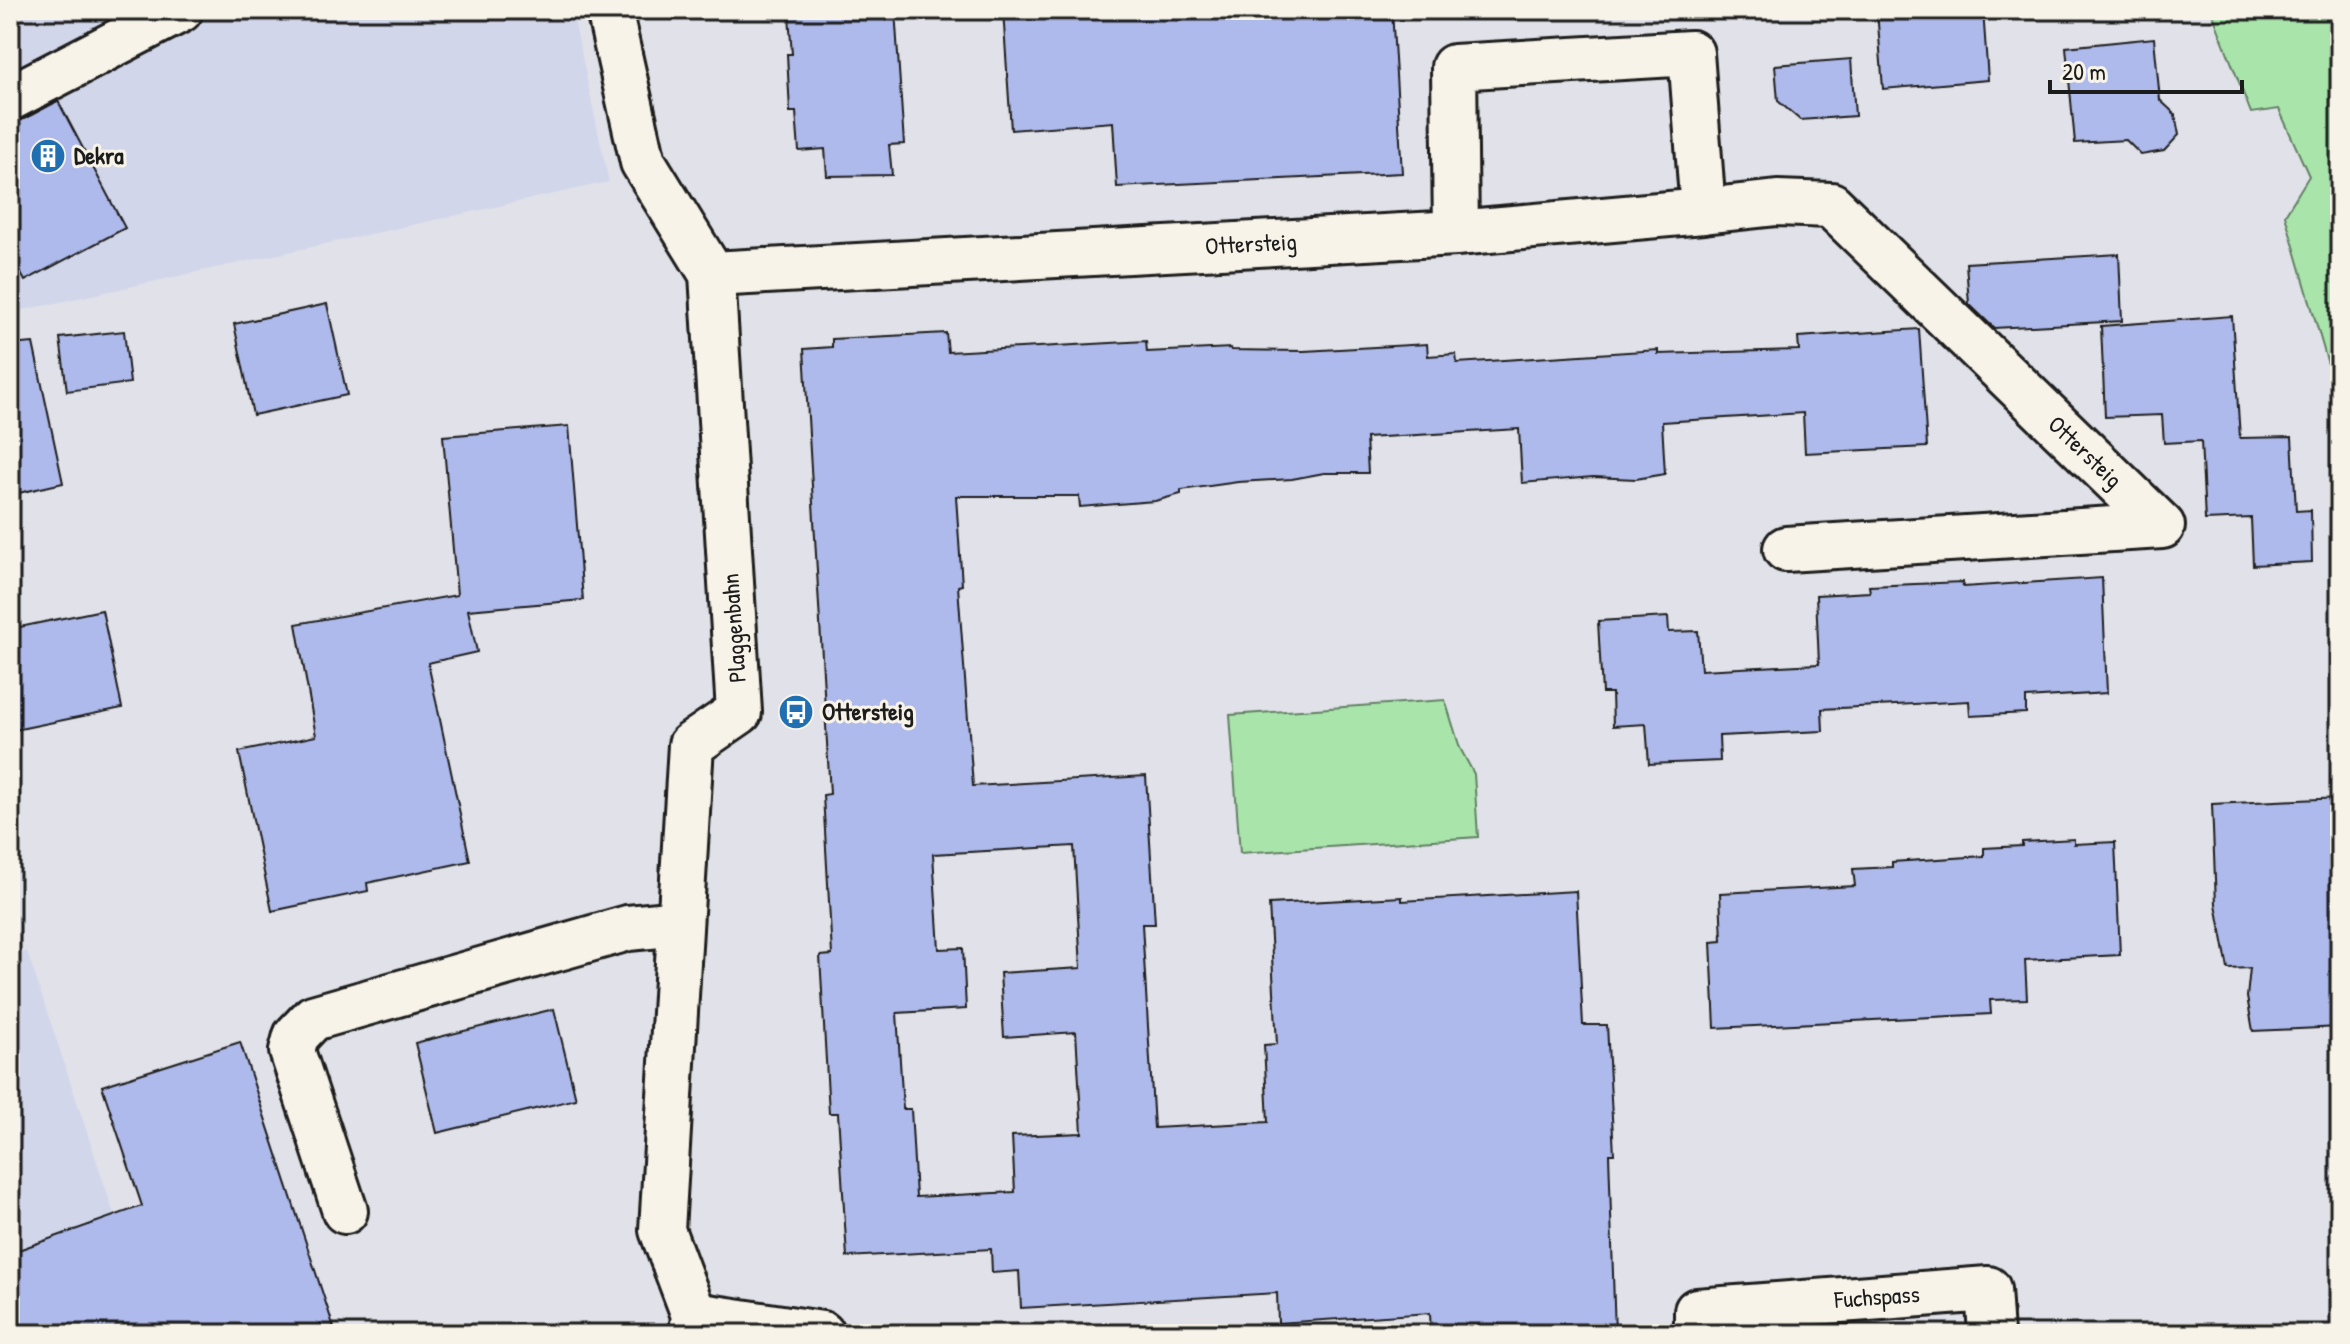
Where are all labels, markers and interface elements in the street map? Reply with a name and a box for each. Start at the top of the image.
scale bar [2050,44,2242,94]
text: 20 m [2062,55,2106,87]
building icon: Dekra [29,137,67,175]
place label: Dekra [74,139,124,171]
street label: Ottersteig [1204,225,1298,261]
street label: Ottersteig [2042,408,2130,495]
street label: Plaggenbahn [713,572,753,684]
bus stop icon: Ottersteig [777,693,815,731]
place label: Ottersteig [822,695,914,728]
street label: Fuchspass [1832,1277,1921,1315]

